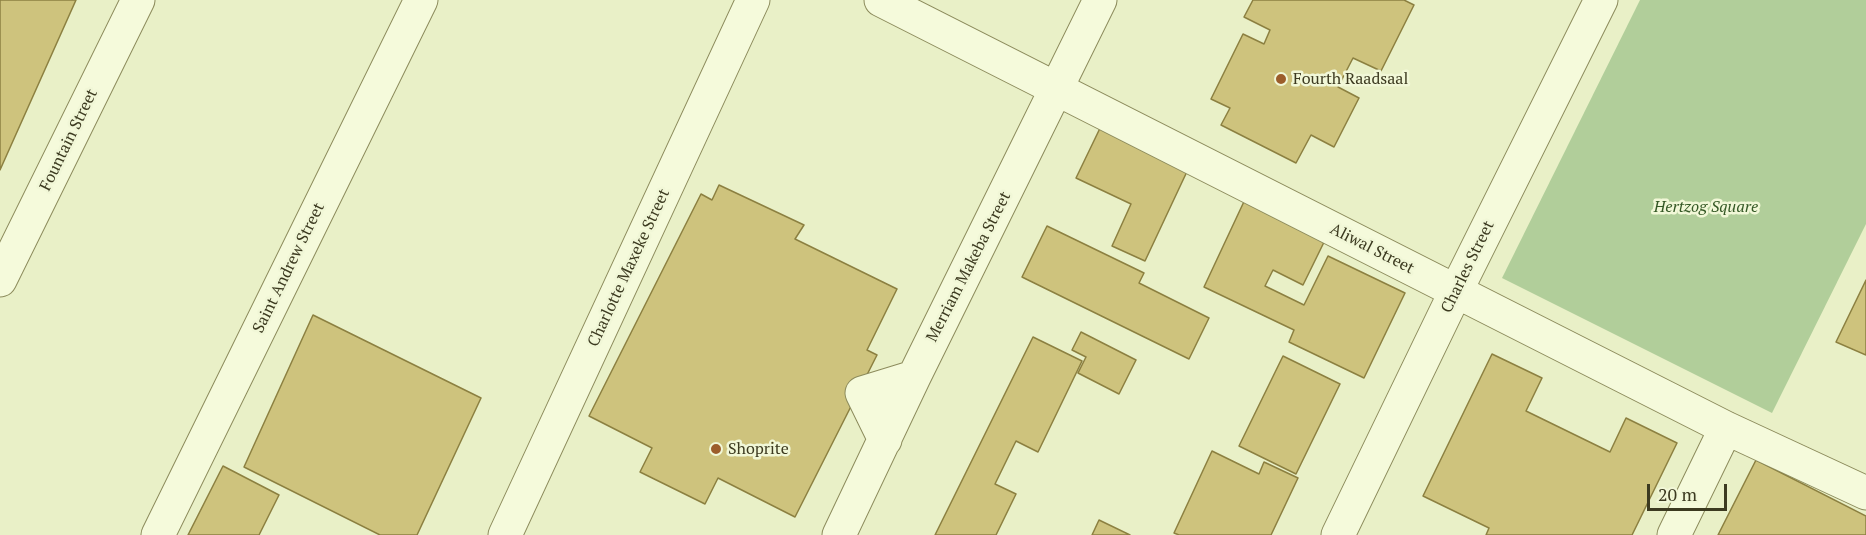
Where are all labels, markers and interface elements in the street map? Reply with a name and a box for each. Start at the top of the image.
place label: Fourth Raadsaal [1293,69,1408,89]
marker: Fourth Raadsaal [1274,72,1288,86]
street label: Fountain Street [36,86,102,194]
street label: Charlotte Maxeke Street [584,186,674,350]
street label: Merriam Makeba Street [923,189,1015,345]
park label: Hertzog Square [1654,197,1758,217]
street label: Saint Andrew Street [249,200,329,336]
street label: Charles Street [1437,218,1499,316]
street label: Aliwal Street [1327,220,1417,278]
place label: Shoprite [728,439,789,459]
marker: Shoprite [709,442,723,456]
scale bar [1650,472,1730,510]
text: 20 m [1658,482,1697,506]

